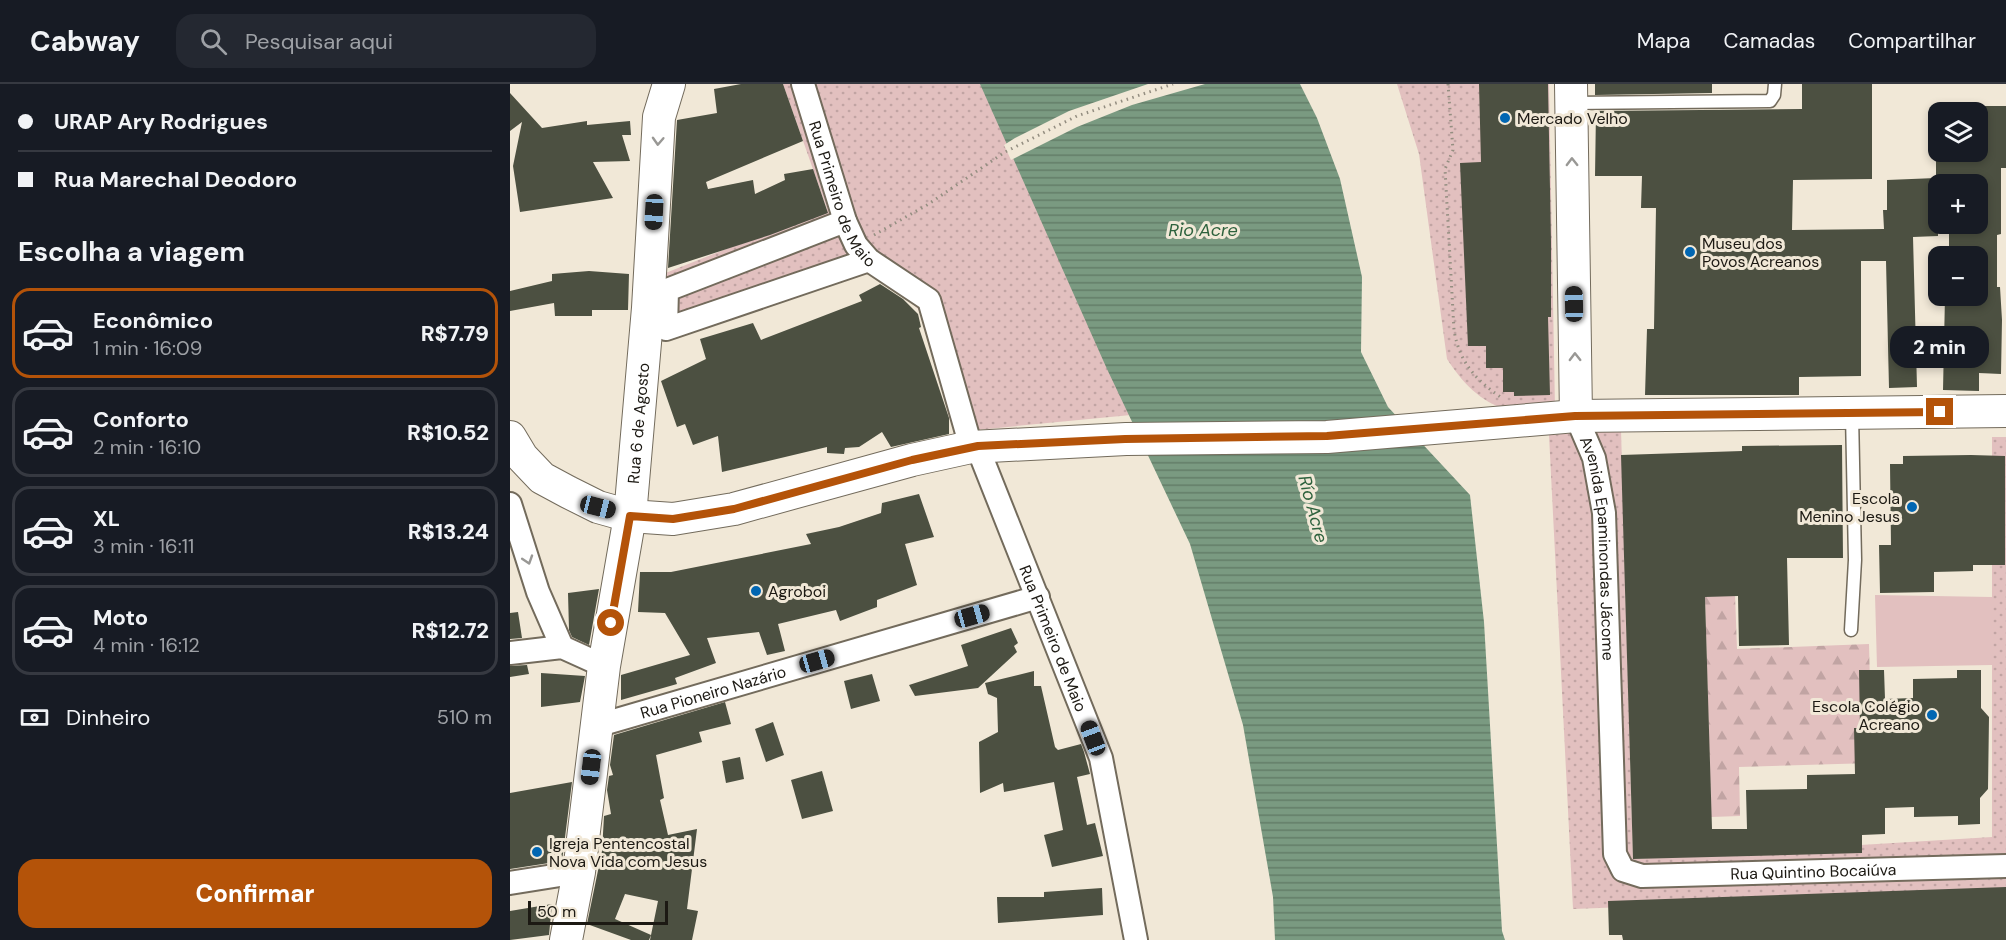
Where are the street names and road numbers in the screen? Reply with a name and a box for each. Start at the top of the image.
street label: Rua Primeiro de Maio [804,118,879,272]
street label: Rua 6 de Agosto [622,362,654,485]
street label: Avenida Epaminondas Jácome [1575,433,1619,661]
street label: Rua Primeiro de Maio [1015,562,1092,715]
street label: Rua Pioneiro Nazário [638,661,788,723]
street label: Rua Quintino Bocaiúva [1730,859,1897,884]

